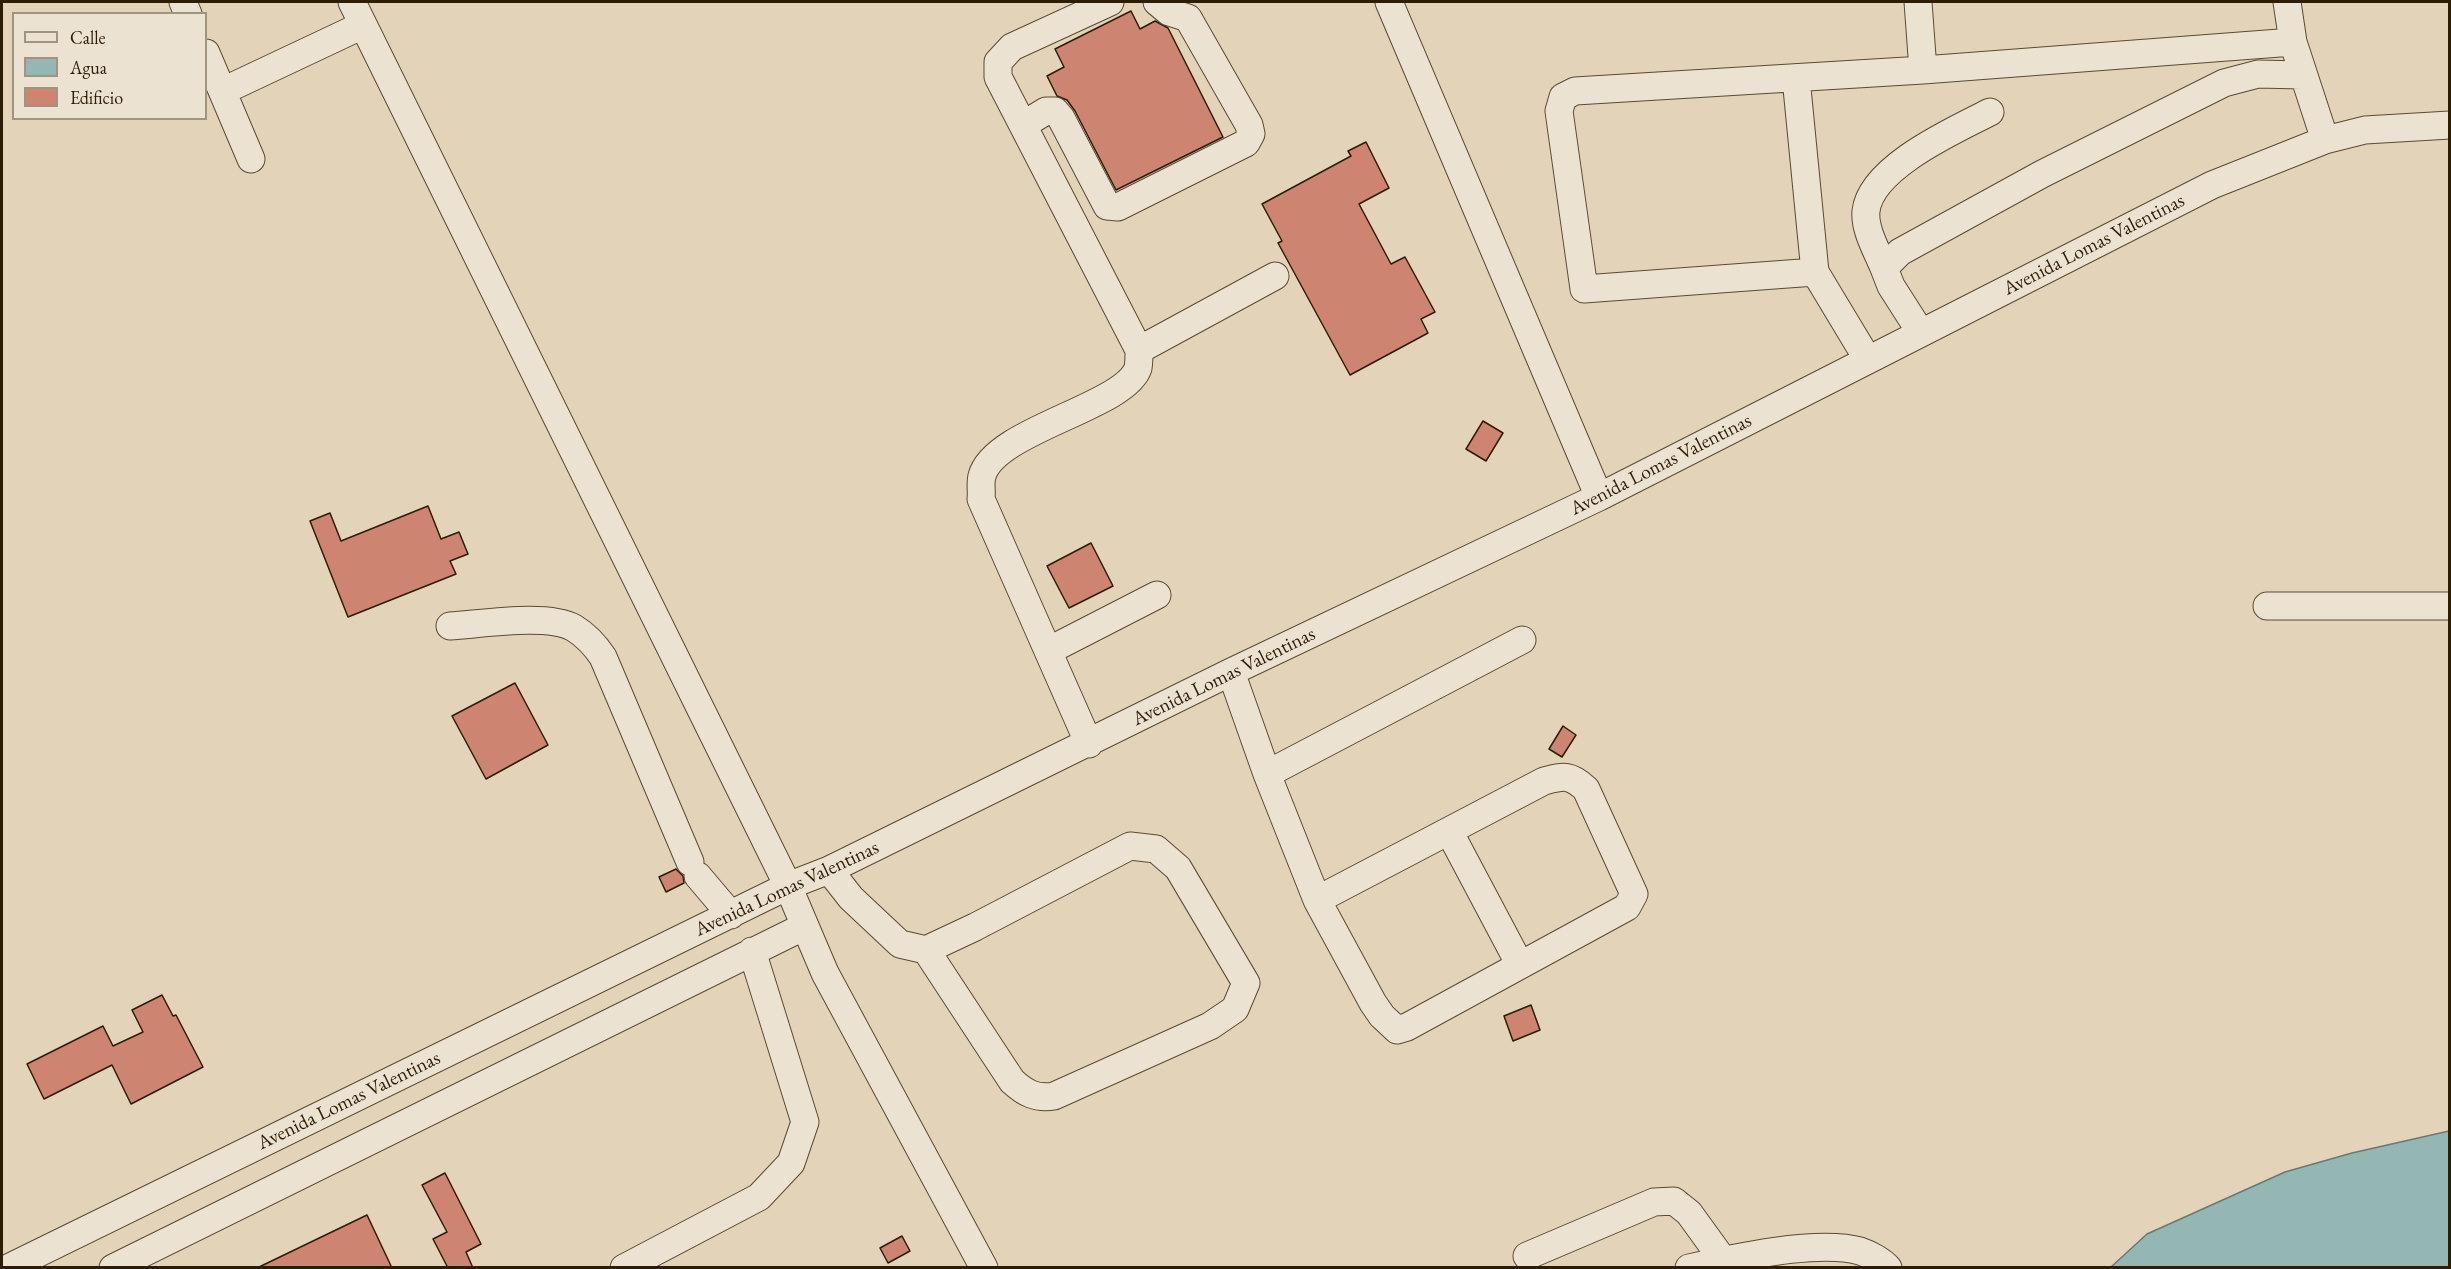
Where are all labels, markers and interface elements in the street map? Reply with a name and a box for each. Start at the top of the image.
legend [12,12,207,120]
text: Calle [70,26,106,49]
text: Agua [70,56,107,79]
text: Edificio [70,86,123,109]
street label: Avenida Lomas Valentinas [1999,189,2189,301]
street label: Avenida Lomas Valentinas [1566,409,1756,521]
street label: Avenida Lomas Valentinas [1129,622,1319,732]
street label: Avenida Lomas Valentinas [691,836,883,942]
street label: Avenida Lomas Valentinas [254,1046,444,1156]

